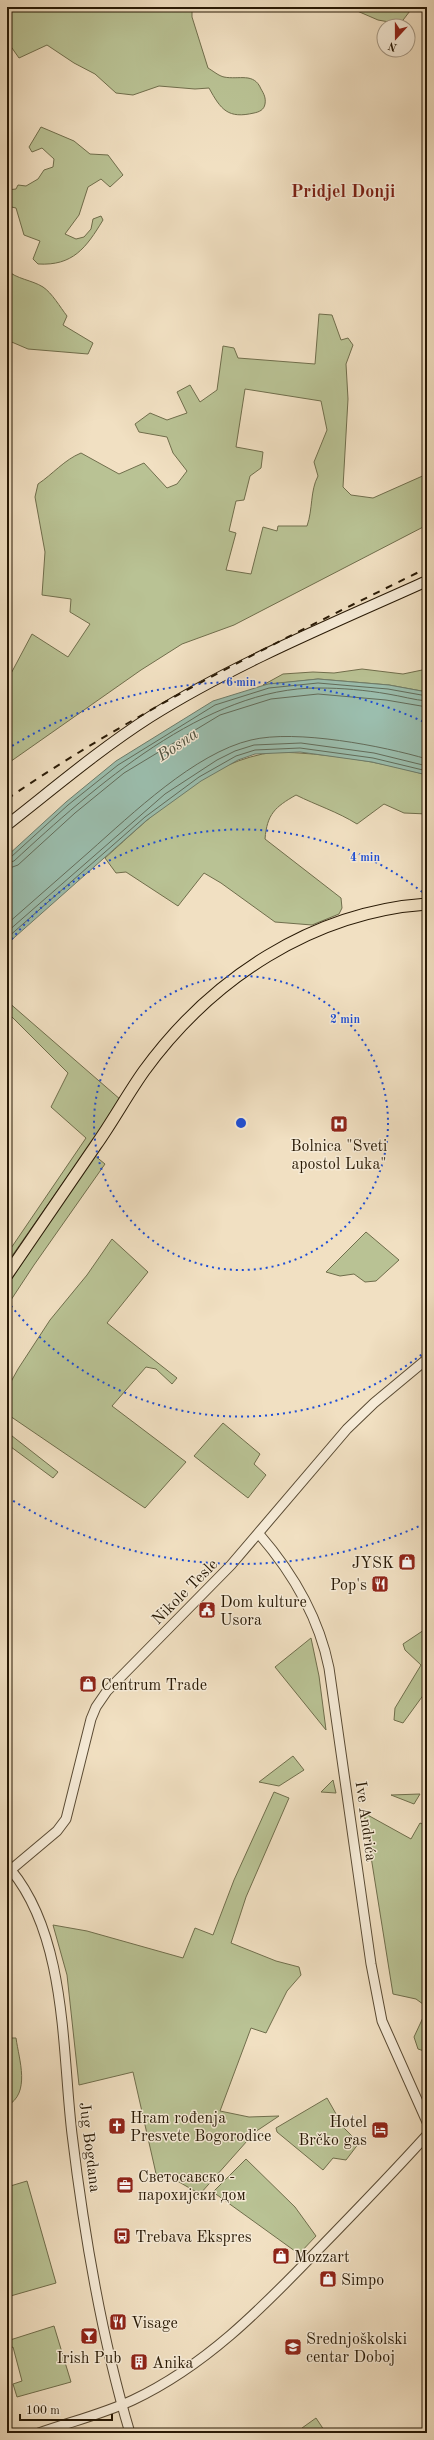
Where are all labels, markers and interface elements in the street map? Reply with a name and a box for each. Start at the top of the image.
north arrow [376,18,416,58]
text: N [387,39,399,53]
district label: Pridjel Donji [291,183,395,201]
text: 6 min [226,677,256,689]
water label: Bosna [153,725,201,766]
text: 4 min [350,852,380,864]
text: 2 min [330,1014,360,1026]
hospital icon: Bolnica "Sveti apostol Luka" [329,1114,349,1134]
centre of rings [234,1116,248,1130]
place label: Bolnica "Sveti apostol Luka" [291,1139,387,1173]
shop icon: JYSK [397,1552,417,1572]
place label: JYSK [352,1556,394,1572]
street label: Nikole Tesle [150,1557,221,1628]
restaurant icon: Pop's [370,1574,390,1594]
place label: Pop's [330,1578,367,1594]
place label: Dom kulture Usora [220,1595,307,1629]
public building icon: Dom kulture Usora [197,1600,217,1620]
shop icon: Centrum Trade [78,1674,98,1694]
place label: Centrum Trade [101,1678,207,1694]
street label: Ive Andrića [351,1780,379,1863]
street label: Jug Bogdana [76,2101,102,2193]
place label: Hram rođenja Presvete Bogorodice [130,2111,271,2145]
place label: Hotel Brčko gas [298,2115,367,2149]
church icon: Hram rođenja Presvete Bogorodice [107,2116,127,2136]
hotel icon: Hotel Brčko gas [370,2120,390,2140]
place label: Светосавско - парохијски дом [138,2170,246,2204]
office icon: Светосавско - парохијски дом [115,2175,135,2195]
bus stop icon: Trebava Ekspres [112,2226,132,2246]
place label: Trebava Ekspres [135,2230,252,2246]
shop icon: Mozzart [271,2246,291,2266]
place label: Mozzart [294,2250,350,2266]
shop icon: Simpo [318,2269,338,2289]
place label: Simpo [341,2273,384,2289]
restaurant icon: Visage [108,2312,128,2332]
place label: Visage [131,2316,178,2332]
bar icon: Irish Pub [79,2326,99,2346]
place label: Srednjoškolski centar Doboj [306,2332,407,2366]
school or university icon: Srednjoškolski centar Doboj [283,2337,303,2357]
place label: Irish Pub [57,2351,121,2367]
building icon: Anika [129,2352,149,2372]
place label: Anika [152,2356,194,2372]
scale bar [20,2396,112,2422]
text: 100 m [26,2405,60,2417]

